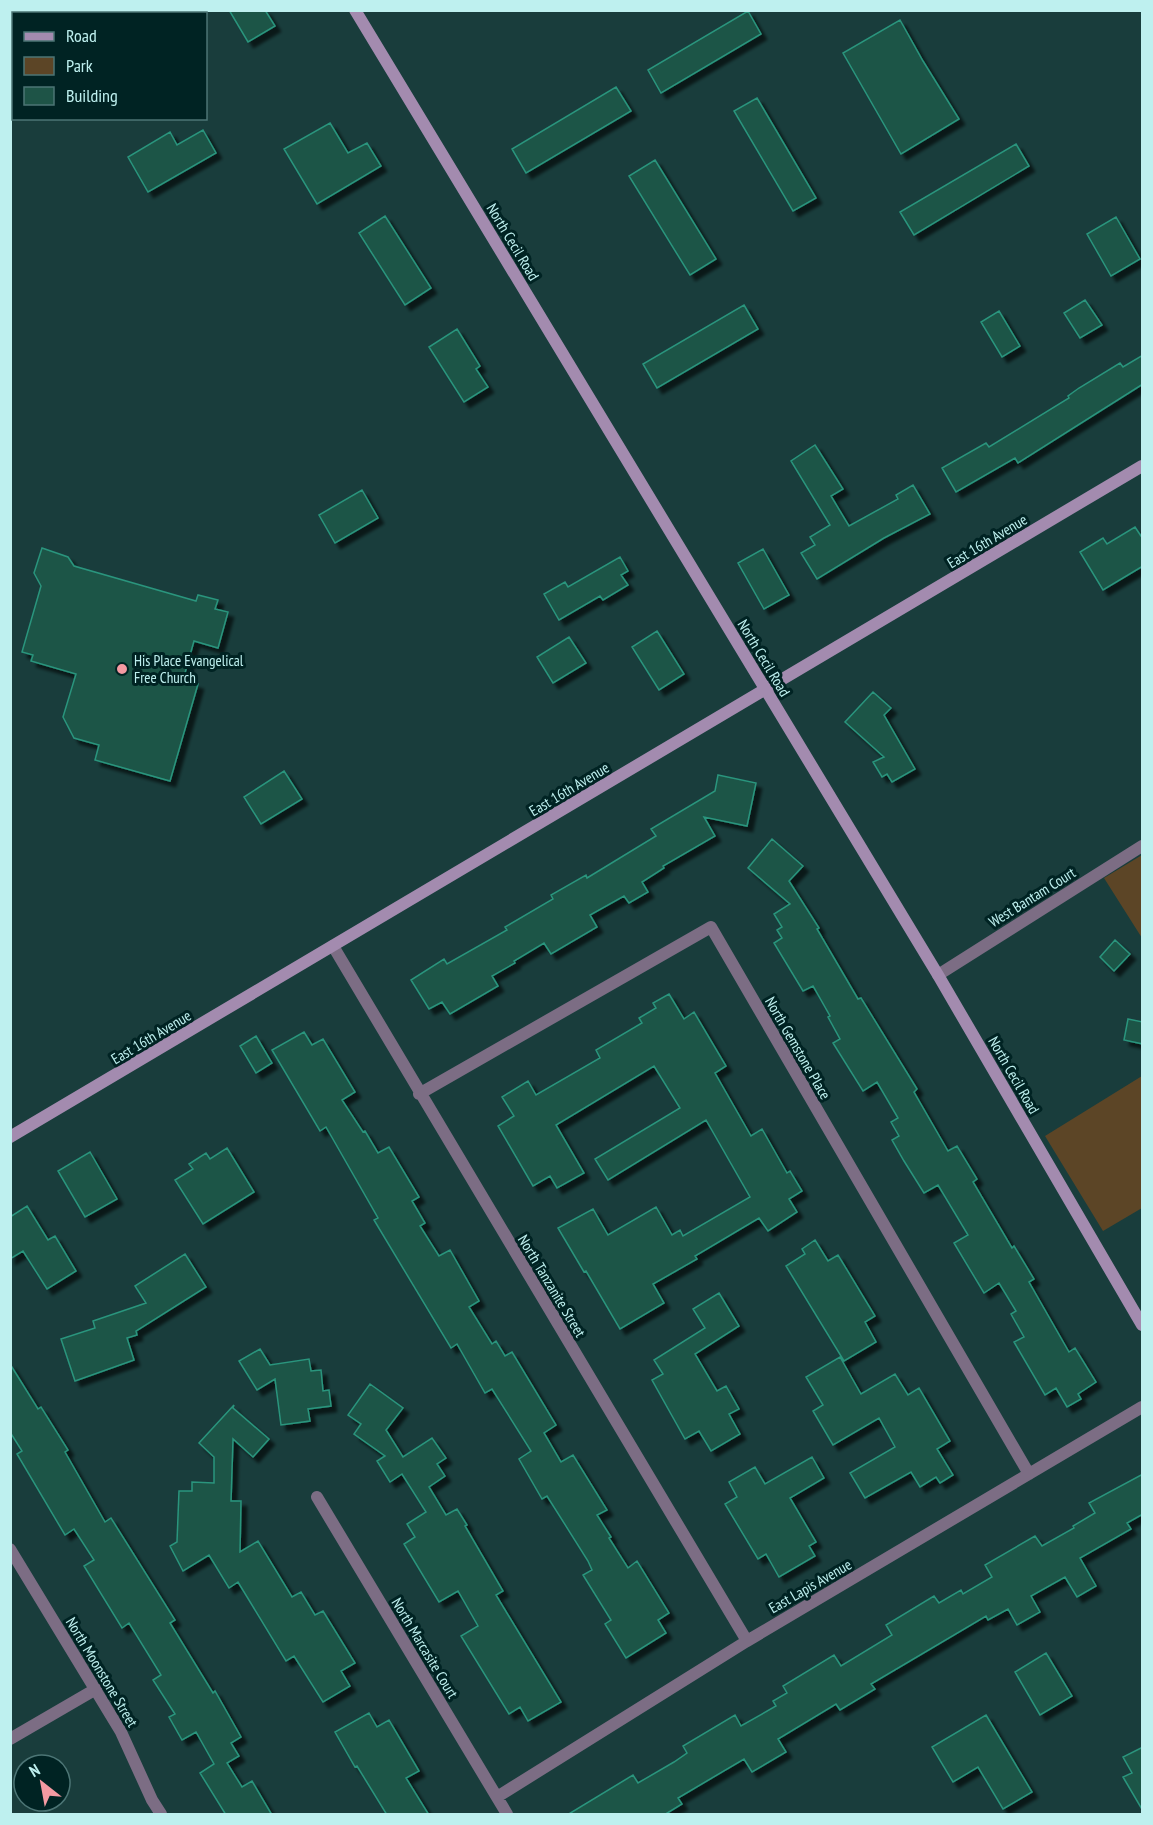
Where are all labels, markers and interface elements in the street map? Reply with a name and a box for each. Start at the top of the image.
legend [12,12,207,120]
text: Road [66,24,97,47]
text: Park [66,54,93,77]
text: Building [66,84,118,107]
street label: North Cecil Road [483,200,543,284]
street label: East 16th Avenue [944,510,1030,572]
street label: North Cecil Road [734,616,794,700]
place label: His Place Evangelical Free Church [134,651,244,687]
marker: His Place Evangelical Free Church [115,662,129,676]
street label: East 16th Avenue [526,758,612,820]
street label: West Bantam Court [985,863,1079,931]
street label: North Gemstone Place [761,993,835,1103]
street label: East 16th Avenue [108,1006,194,1068]
street label: North Cecil Road [984,1033,1044,1117]
street label: North Tanzanite Street [514,1231,590,1341]
street label: East Lapis Avenue [765,1555,855,1617]
street label: North Marcasite Court [388,1594,462,1702]
street label: North Moonstone Street [62,1614,142,1730]
north arrow [12,1753,72,1813]
text: N [25,1759,43,1781]

